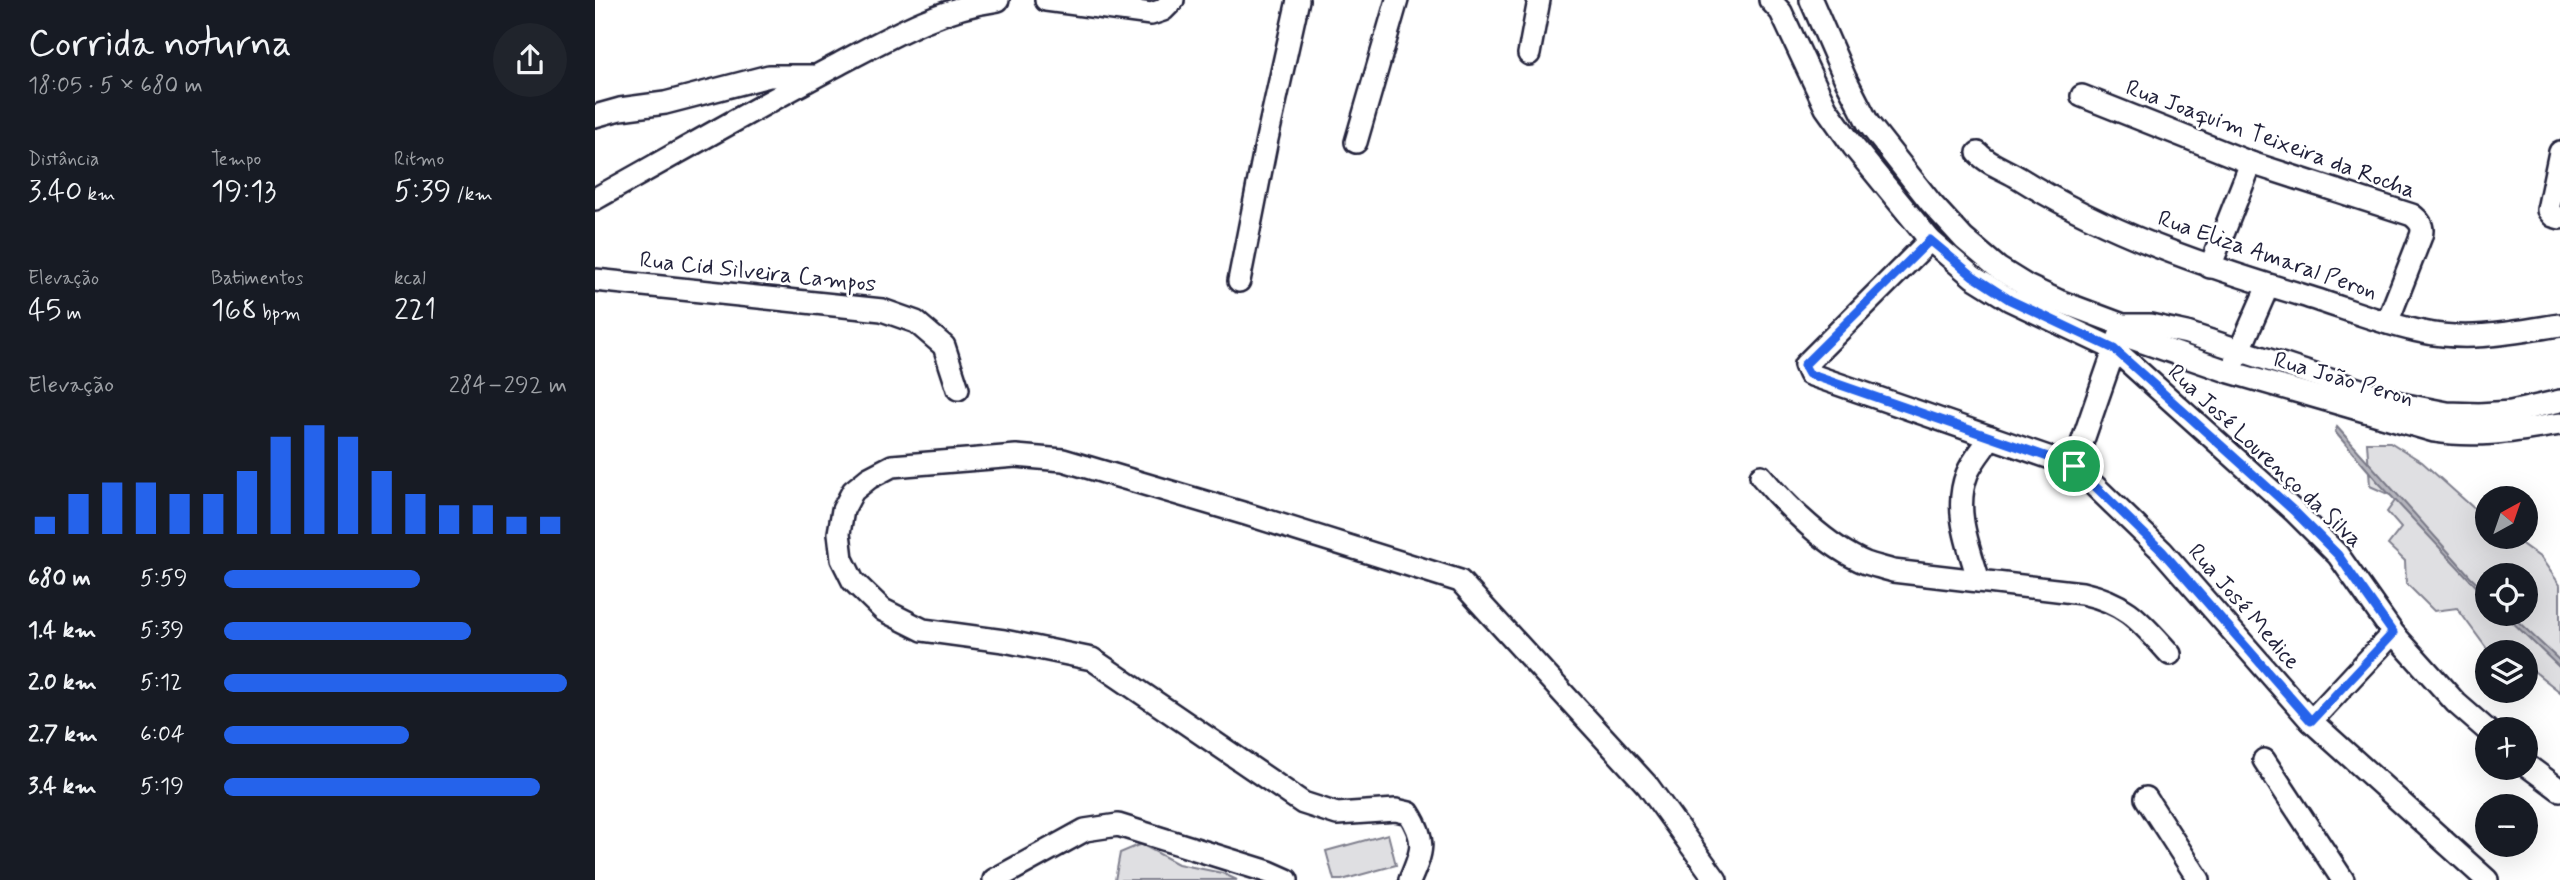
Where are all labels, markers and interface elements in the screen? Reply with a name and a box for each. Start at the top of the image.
text: Corrida noturna [28,20,292,69]
button: share [493,23,567,97]
text: 18:05 · 5 × 680 m [28,71,203,101]
street label: Rua Joaquim Teixeira da Rocha [2121,73,2419,206]
text: Distância [28,147,99,172]
text: Tempo [211,147,261,172]
text: Ritmo [394,147,444,172]
text: 3.40 [28,172,82,211]
text: 19:13 [211,172,276,211]
text: 5:39 [394,172,451,211]
text: km [82,182,115,207]
text: /km [451,182,493,207]
street label: Rua Eliza Amaral Peron [2154,204,2381,308]
street label: Rua Cid Silveira Campos [638,246,877,300]
text: Elevação [28,266,99,291]
text: Batimentos [211,266,303,291]
text: kcal [394,266,426,291]
text: 45 [28,291,61,330]
text: 168 [211,291,257,330]
text: 221 [394,291,436,330]
text: m [61,301,82,326]
text: bpm [257,301,301,326]
street label: Rua João Peron [2270,346,2417,414]
street label: Rua José Lourenço da Silva [2161,358,2369,555]
text: Elevação [28,371,114,401]
text: 284–292 m [449,371,567,401]
pin [2044,436,2104,496]
icon: arrive [2055,447,2093,485]
north arrow [2475,486,2537,550]
map controls [2475,486,2538,857]
street label: Rua José Medice [2181,538,2307,677]
button: locate [2475,563,2538,626]
text: 680 m [28,564,91,594]
text: 5:59 [140,564,187,594]
text: 1.4 km [28,616,96,646]
text: 5:39 [140,616,184,646]
button: layers [2475,640,2538,703]
text: 2.0 km [28,668,97,698]
text: 5:12 [140,668,182,698]
button: + [2475,717,2538,780]
text: 2.7 km [28,720,98,750]
text: 6:04 [140,720,185,750]
text: 3.4 km [28,772,96,802]
text: 5:19 [140,772,184,802]
button: − [2475,794,2538,857]

